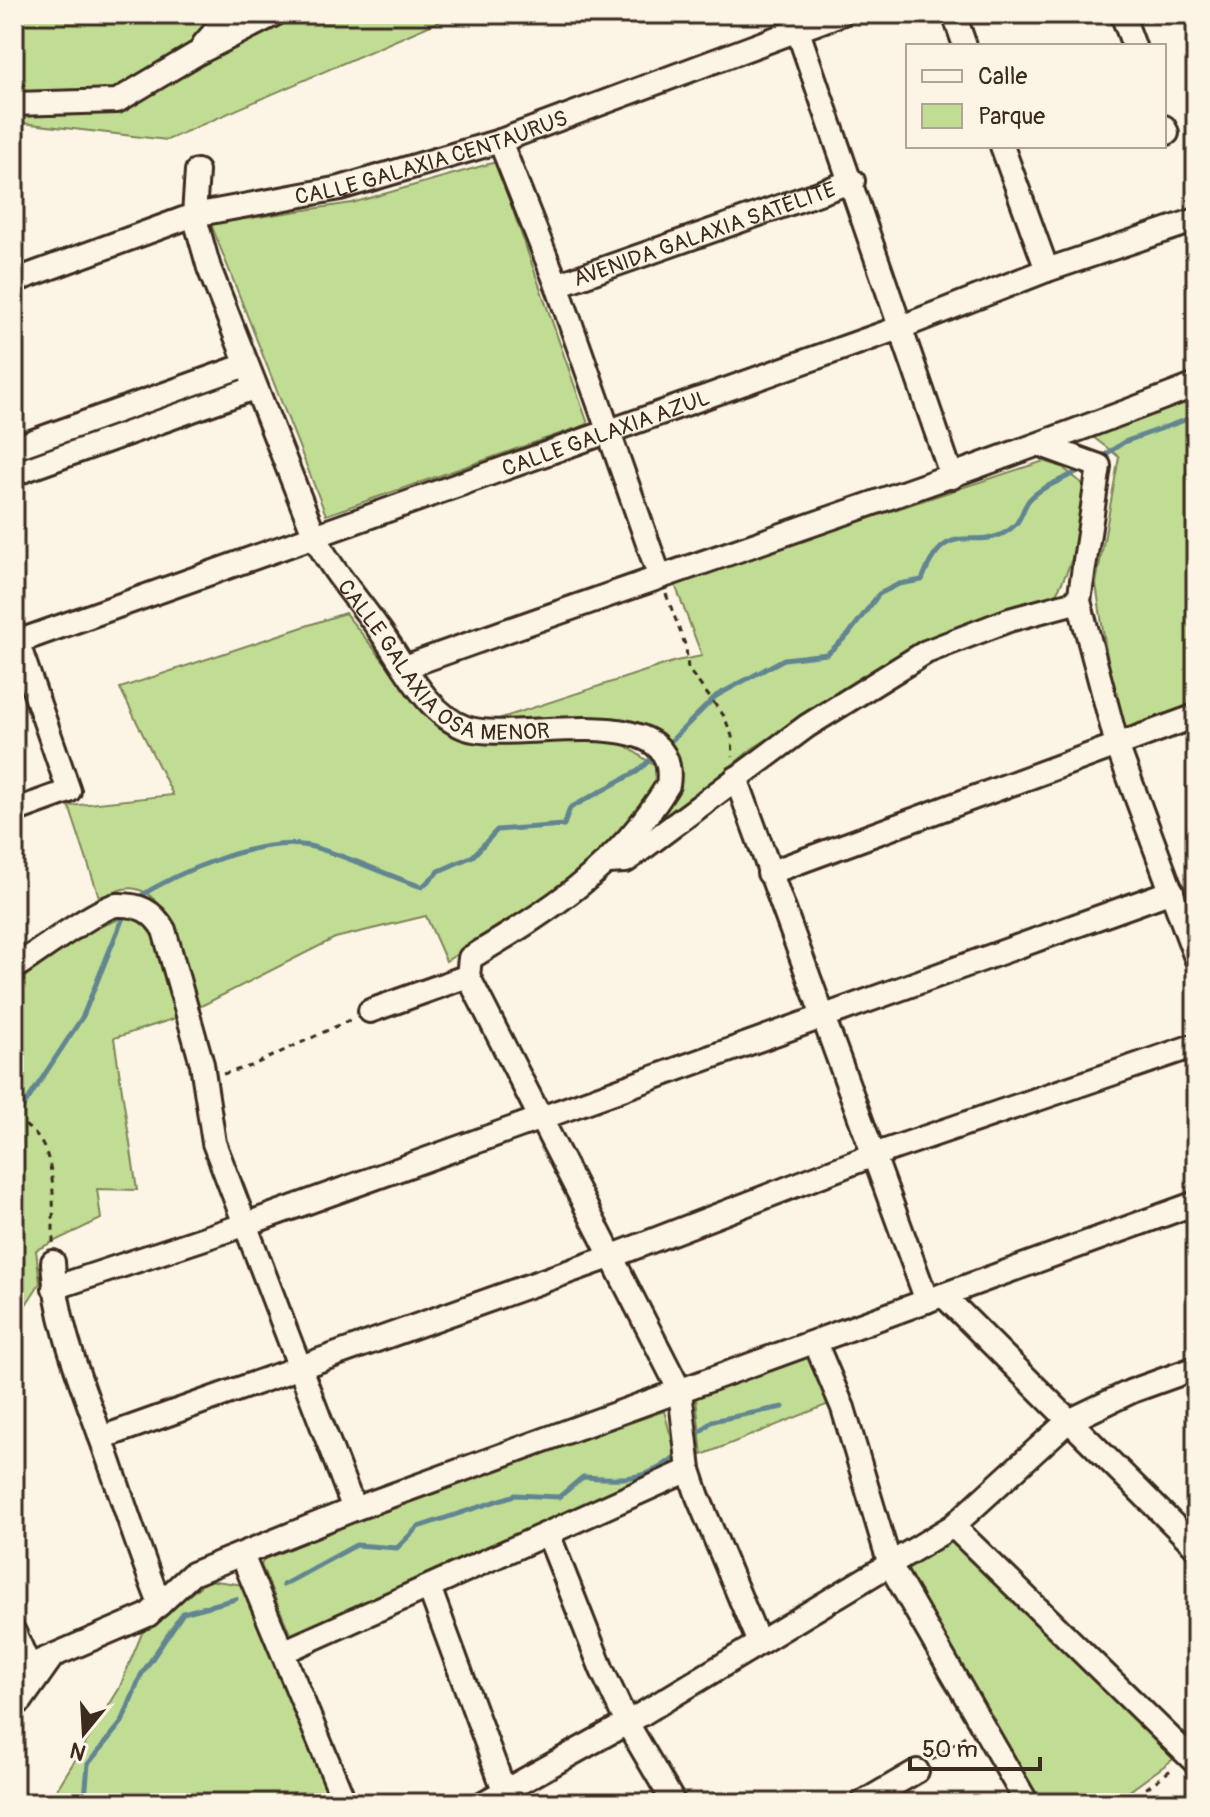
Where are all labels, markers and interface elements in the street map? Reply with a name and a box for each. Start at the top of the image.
legend [906,44,1166,148]
text: Calle [978,62,1027,91]
text: Parque [978,102,1045,131]
street label: CALLE GALAXIA CENTAURUS [293,104,571,211]
street label: AVENIDA GALAXIA SATÉLITE [570,175,839,293]
street label: CALLE GALAXIA AZUL [498,384,714,483]
street label: CALLE GALAXIA OSA MENOR [331,574,550,747]
north arrow [44,1693,124,1773]
scale bar [910,1721,1040,1771]
text: N [67,1735,90,1767]
text: 50 m [922,1735,978,1764]

